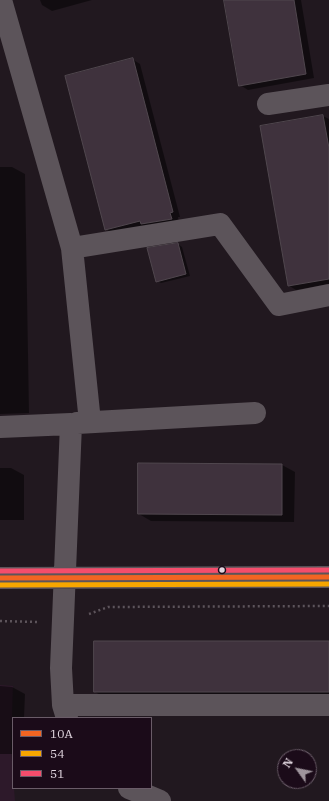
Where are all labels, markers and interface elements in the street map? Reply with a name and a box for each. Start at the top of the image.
unlabelled marker [217,565,227,575]
legend [12,717,152,789]
text: 10А [50,726,73,741]
text: 54 [50,746,64,761]
north arrow [277,749,317,789]
text: N [280,756,296,770]
text: 51 [50,766,64,781]

